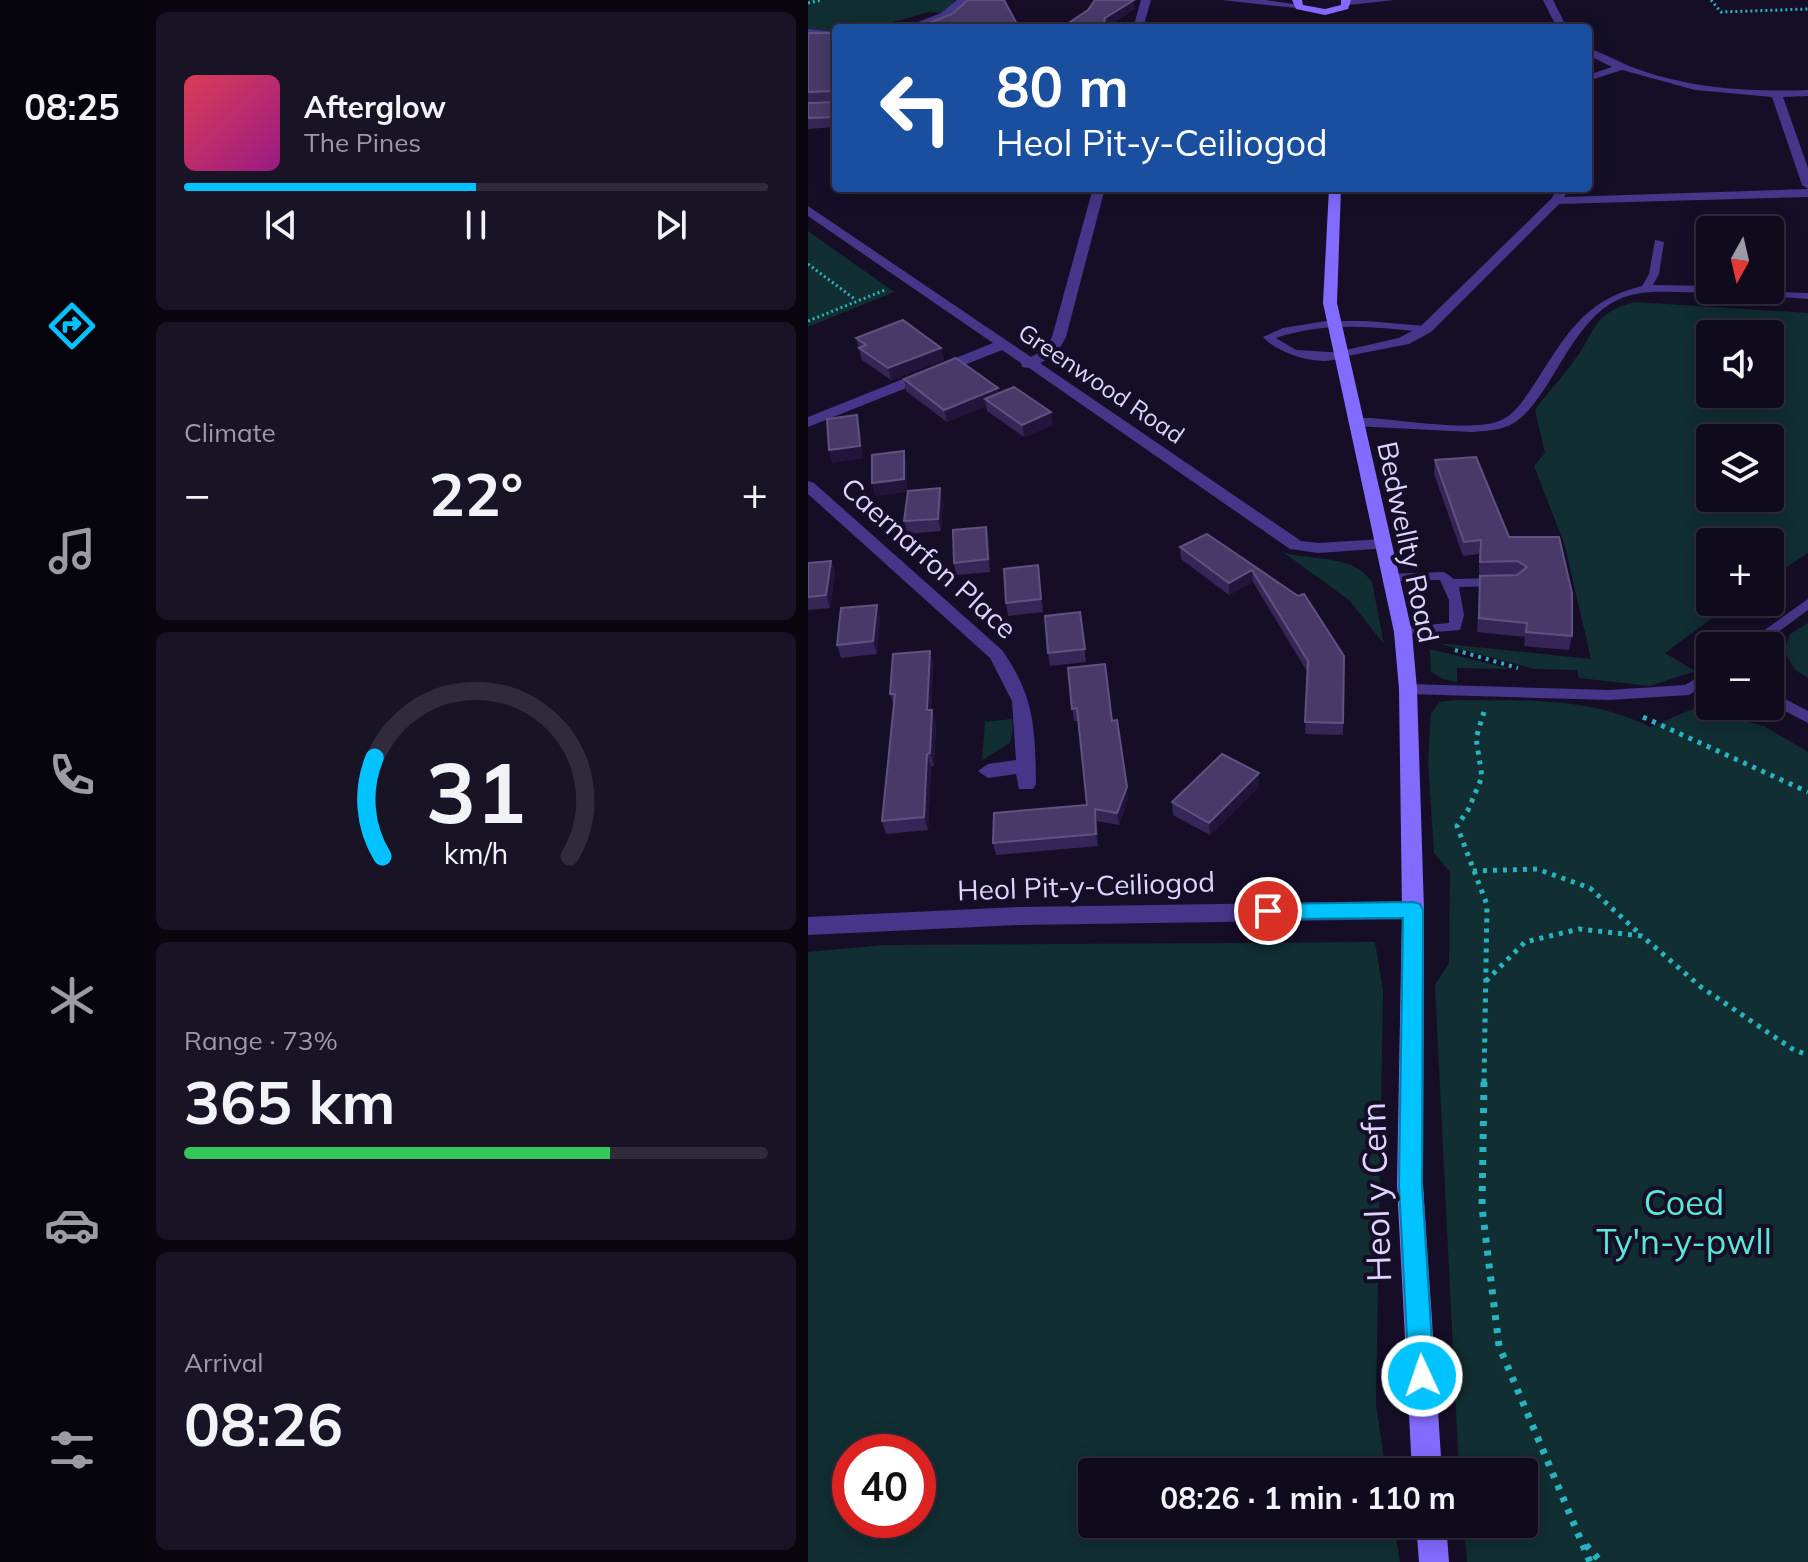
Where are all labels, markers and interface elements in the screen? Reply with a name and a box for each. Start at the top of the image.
text: 80 m [996,51,1129,121]
icon: left [864,56,968,160]
text: 08:25 [24,84,120,129]
text: Afterglow [304,88,446,126]
text: Heol Pit-y-Ceiliogod [996,120,1328,165]
text: The Pines [304,126,421,159]
icon: previous [259,203,303,247]
icon: pause [454,203,498,247]
icon: next [649,203,693,247]
north arrow [1696,216,1784,304]
map controls [1696,216,1784,720]
icon: directions [44,298,100,354]
street label: Greenwood Road [1013,317,1190,450]
button: sound [1696,320,1784,408]
text: Climate [184,416,276,449]
button: layers [1696,424,1784,512]
street label: Bedwellty Road [1370,438,1447,646]
text: 22° [429,456,523,531]
text: − [184,466,210,521]
text: + [742,466,768,521]
street label: Caernarfon Place [834,470,1024,646]
icon: music [44,523,100,579]
button: + [1696,528,1784,616]
button: − [1696,632,1784,720]
text: 31 [426,739,526,844]
icon: phone [44,747,100,803]
text: km/h [444,835,508,871]
street label: Heol Pit-y-Ceiliogod [957,864,1215,907]
pin [1234,877,1302,945]
icon: arrive [1246,889,1290,933]
icon: climate [44,972,100,1028]
text: Range · 73% [184,1024,338,1057]
text: 365 km [184,1064,396,1139]
street label: Heol y Cefn [1351,1101,1400,1283]
park label: Coed Ty'n-y-pwll [1596,1181,1772,1263]
icon: car [44,1197,100,1253]
position arrow [1380,1334,1464,1418]
text: Arrival [184,1346,264,1379]
text: 08:26 [184,1386,343,1461]
icon: filters [44,1422,100,1478]
speed limit sign: 40 [832,1434,936,1538]
text: 08:26 · 1 min · 110 m [1160,1479,1456,1517]

